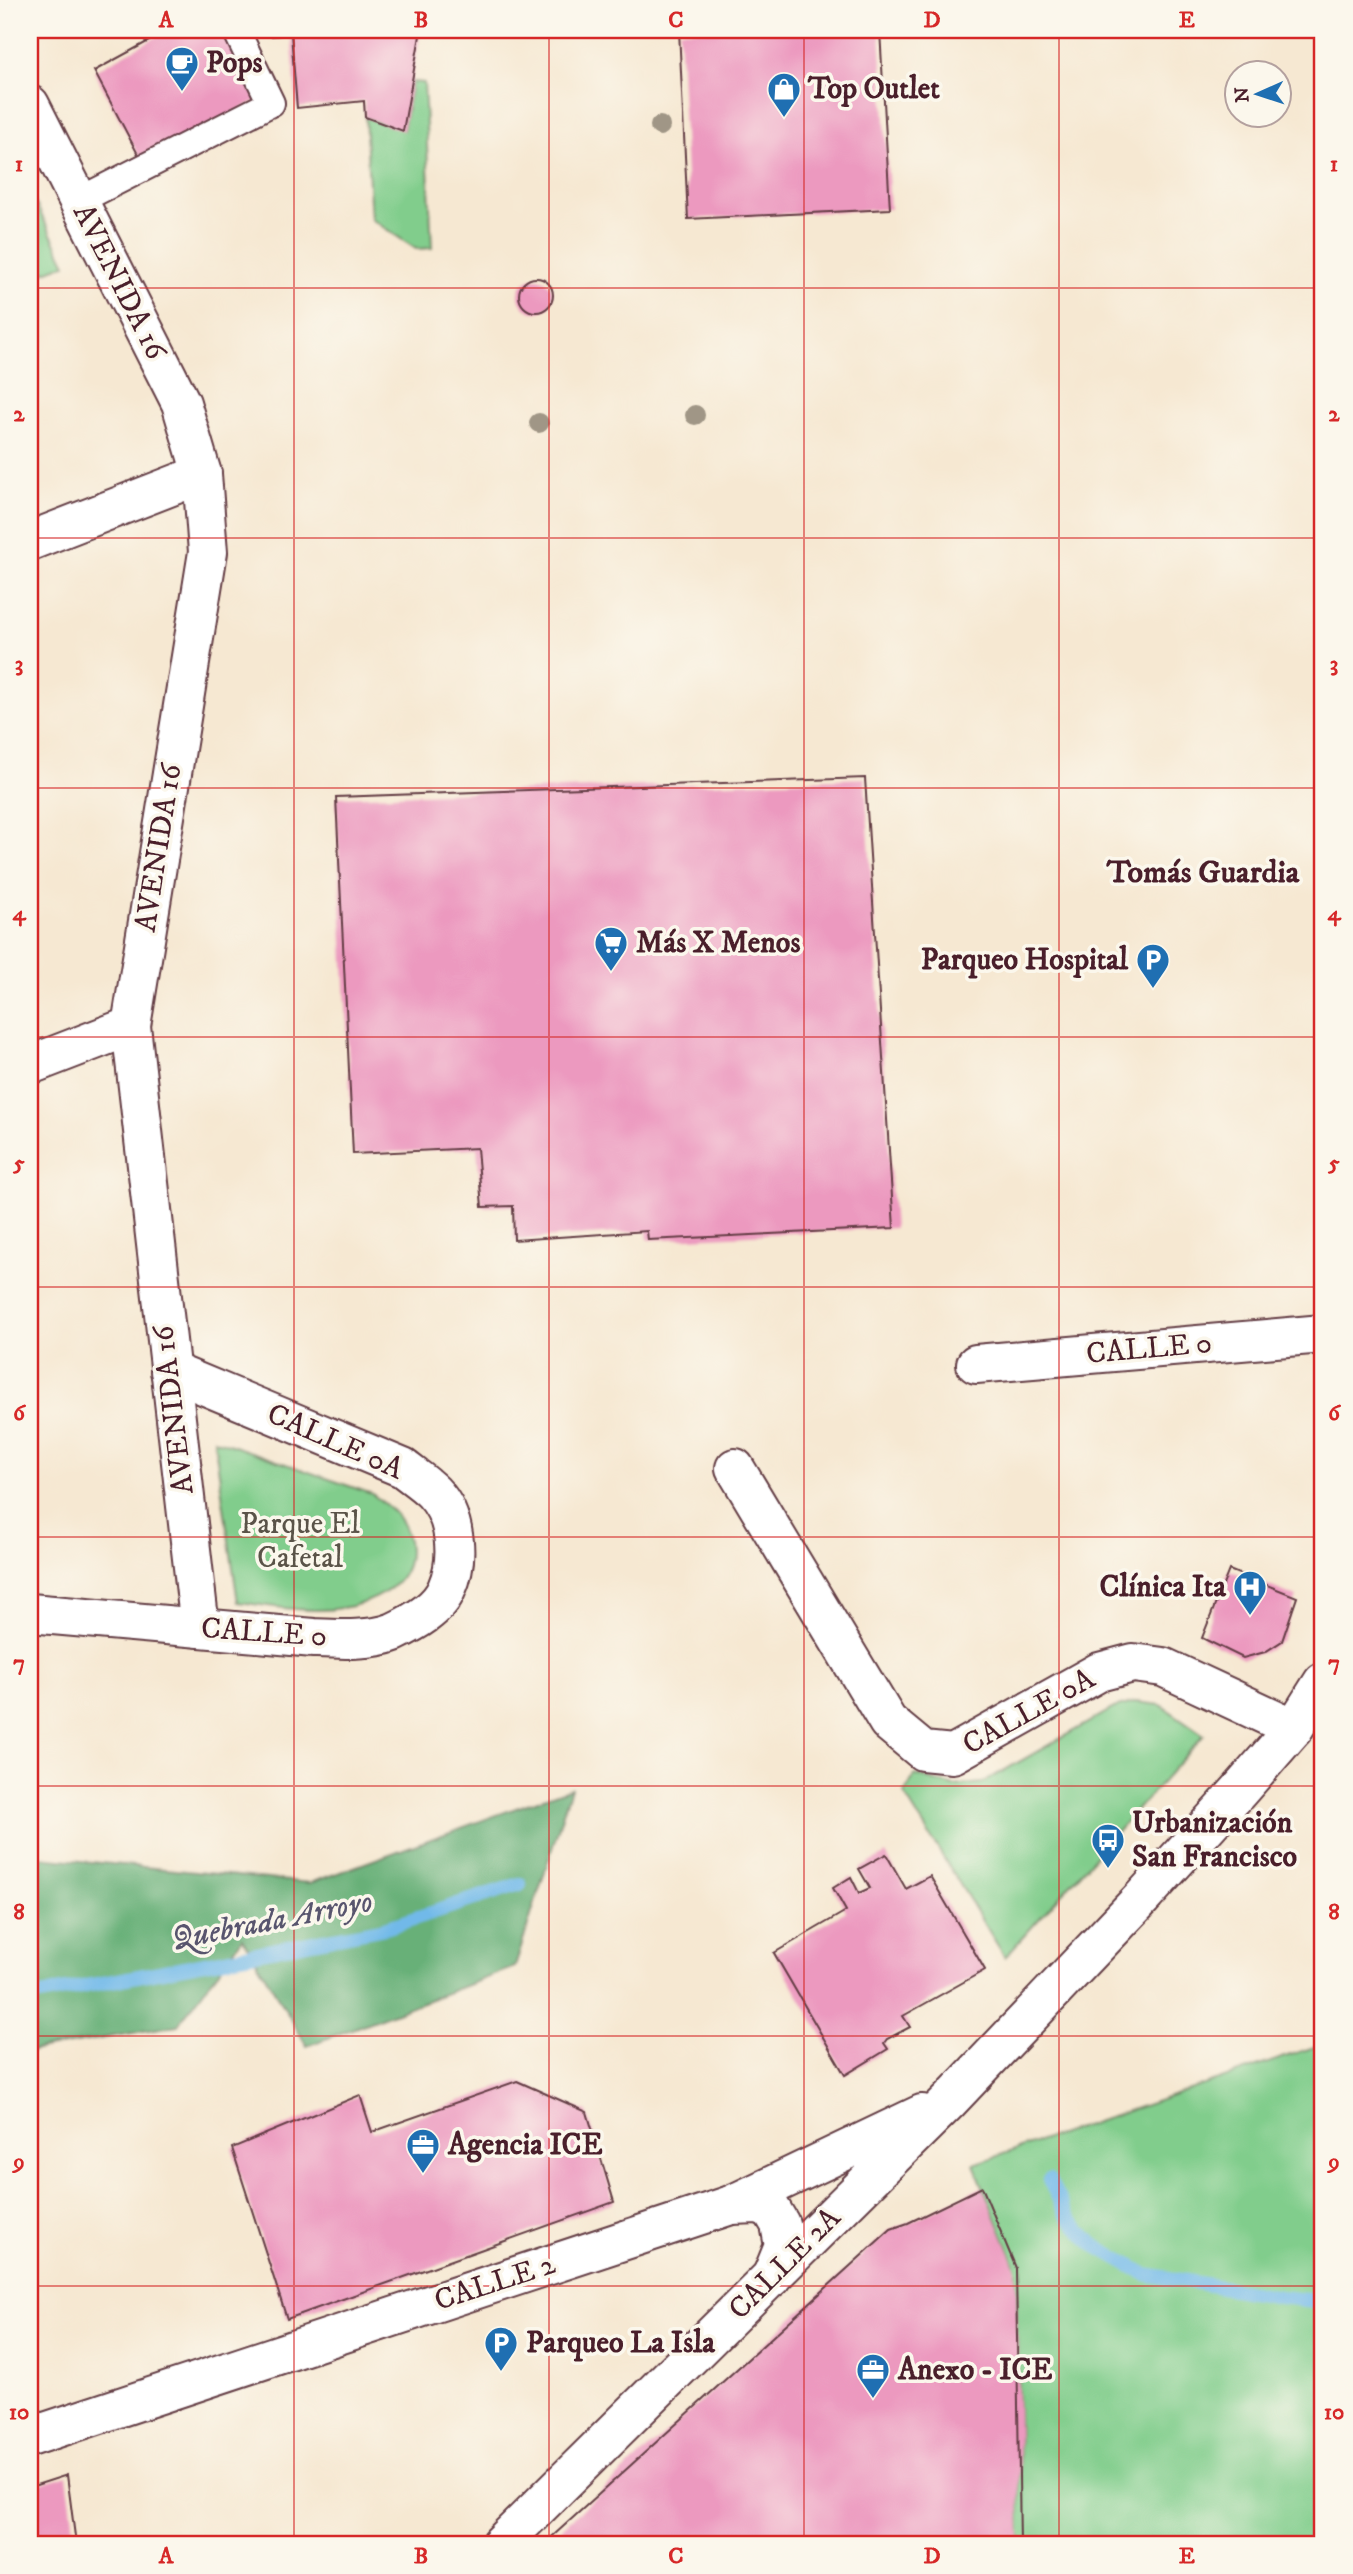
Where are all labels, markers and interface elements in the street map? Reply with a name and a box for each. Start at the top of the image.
text: A [158,6,175,35]
text: B [414,6,428,35]
text: C [668,6,684,35]
text: D [923,6,941,35]
text: E [1179,6,1195,35]
cafe icon: Pops [163,44,201,93]
place label: Pops [206,45,263,82]
north arrow [1224,60,1294,130]
shop icon: Top Outlet [765,70,803,119]
place label: Top Outlet [807,71,940,108]
text: N [1231,86,1254,103]
text: 1 [15,150,23,179]
text: 1 [1330,150,1338,179]
street label: AVENIDA 16 [64,198,175,367]
text: 2 [13,400,25,429]
text: 2 [1328,400,1340,429]
text: 3 [15,650,23,679]
text: 3 [1330,650,1338,679]
street label: AVENIDA 16 [127,760,191,935]
district label: Tomás Guardia [1106,853,1300,893]
text: 4 [12,899,27,928]
text: 4 [1327,899,1342,928]
supermarket icon: Más X Menos [592,924,630,973]
place label: Más X Menos [636,925,800,962]
parking icon: Parqueo Hospital [1134,941,1172,990]
place label: Parqueo Hospital [921,942,1129,979]
text: 5 [12,1149,25,1178]
text: 5 [1327,1149,1340,1178]
street label: AVENIDA 16 [145,1322,203,1496]
street label: CALLE 0 [1085,1325,1213,1373]
street label: CALLE 0A [261,1396,410,1489]
text: 6 [13,1399,27,1428]
text: 6 [1328,1399,1342,1428]
park label: Parque El Cafetal [240,1506,360,1577]
hospital icon: Clínica Ita [1231,1568,1269,1617]
place label: Clínica Ita [1100,1569,1227,1606]
street label: CALLE 0 [200,1610,328,1656]
text: 7 [13,1649,25,1678]
text: 7 [1328,1649,1340,1678]
street label: CALLE 0A [957,1660,1102,1763]
place label: Urbanización San Francisco [1132,1805,1297,1876]
bus stop icon: Urbanización San Francisco [1089,1821,1127,1870]
water label: Quebrada Arroyo [168,1882,376,1960]
text: 8 [13,1898,25,1927]
text: 8 [1328,1898,1340,1927]
office icon: Agencia ICE [404,2126,442,2175]
place label: Agencia ICE [447,2127,603,2164]
text: 9 [11,2148,25,2177]
text: 9 [1326,2148,1340,2177]
street label: CALLE 2A [721,2199,850,2328]
street label: CALLE 2 [430,2246,560,2320]
parking icon: Parqueo La Isla [482,2324,520,2373]
place label: Parqueo La Isla [526,2325,716,2362]
office icon: Anexo - ICE [854,2351,892,2400]
place label: Anexo - ICE [897,2352,1053,2389]
text: 10 [9,2398,29,2427]
text: 10 [1324,2398,1344,2427]
text: A [158,2542,175,2571]
text: B [414,2542,428,2571]
text: C [668,2542,684,2571]
text: D [923,2542,941,2571]
text: E [1179,2542,1195,2571]

